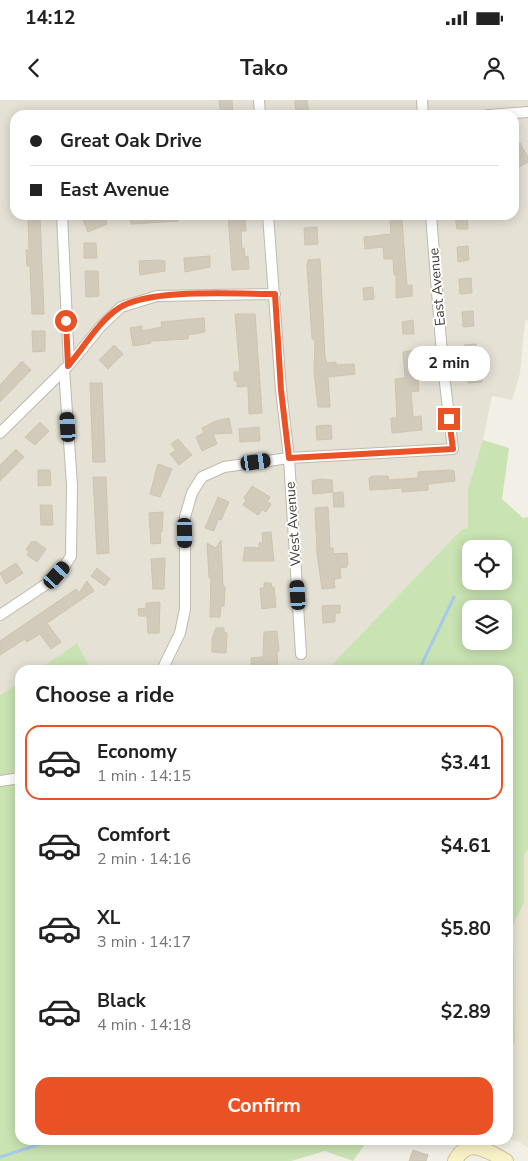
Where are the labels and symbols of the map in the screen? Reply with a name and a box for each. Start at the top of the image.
street label: East Avenue [424,247,450,327]
route start [55,310,77,332]
callout: 2 min [408,346,490,382]
route end [438,408,460,430]
car [59,412,76,442]
car [240,452,271,472]
street label: West Avenue [281,481,305,567]
car [177,518,192,548]
car [41,559,72,591]
car [289,580,306,610]

